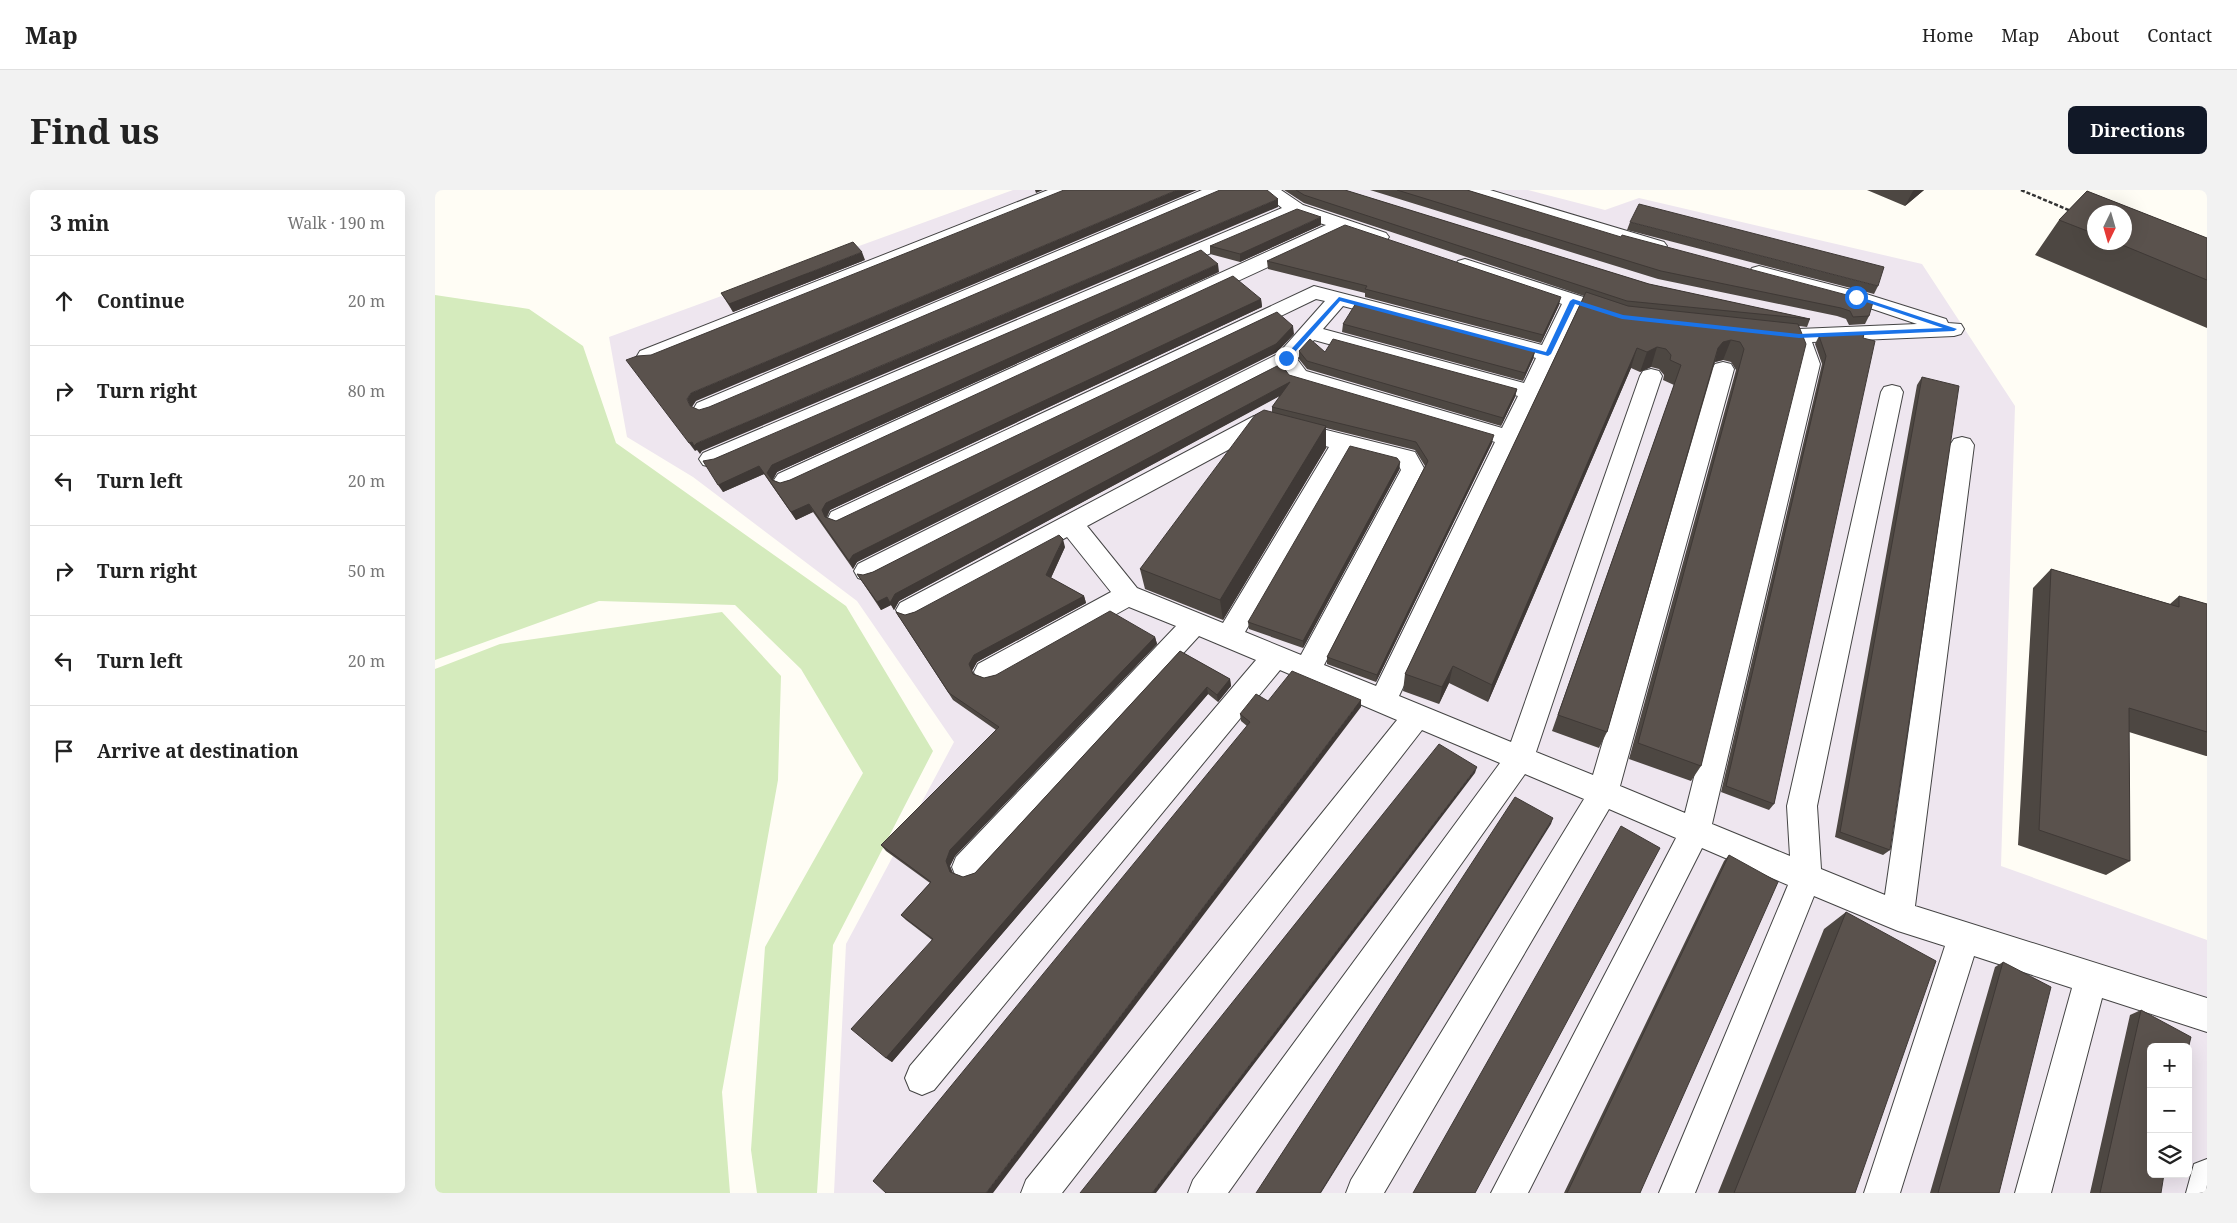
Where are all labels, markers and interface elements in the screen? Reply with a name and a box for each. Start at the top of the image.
text: Map [25,18,78,51]
text: Home [1922,23,1973,47]
text: Map [2001,23,2039,47]
text: About [2067,23,2119,47]
text: Contact [2147,23,2212,47]
button: Directions [2068,106,2207,154]
text: Find us [30,107,159,154]
north arrow [2087,205,2132,250]
text: 3 min [50,209,109,237]
text: Walk · 190 m [288,212,385,234]
route start [1845,286,1868,309]
icon: ahead [50,287,78,315]
text: Continue [97,288,185,314]
text: 20 m [348,290,385,312]
route end [1275,347,1298,370]
icon: right [50,377,78,405]
text: Turn right [97,378,197,404]
text: 80 m [348,380,385,402]
icon: left [50,467,78,495]
text: Turn left [97,468,183,494]
text: 20 m [348,470,385,492]
icon: right [50,557,78,585]
text: Turn right [97,558,197,584]
text: 50 m [348,560,385,582]
icon: left [50,647,78,675]
text: Turn left [97,648,183,674]
text: 20 m [348,650,385,672]
icon: arrive [50,737,78,765]
text: Arrive at destination [97,738,299,764]
map controls [2147,1043,2192,1178]
button: + [2147,1043,2192,1088]
button: − [2147,1088,2192,1133]
button: layers [2147,1133,2192,1178]

